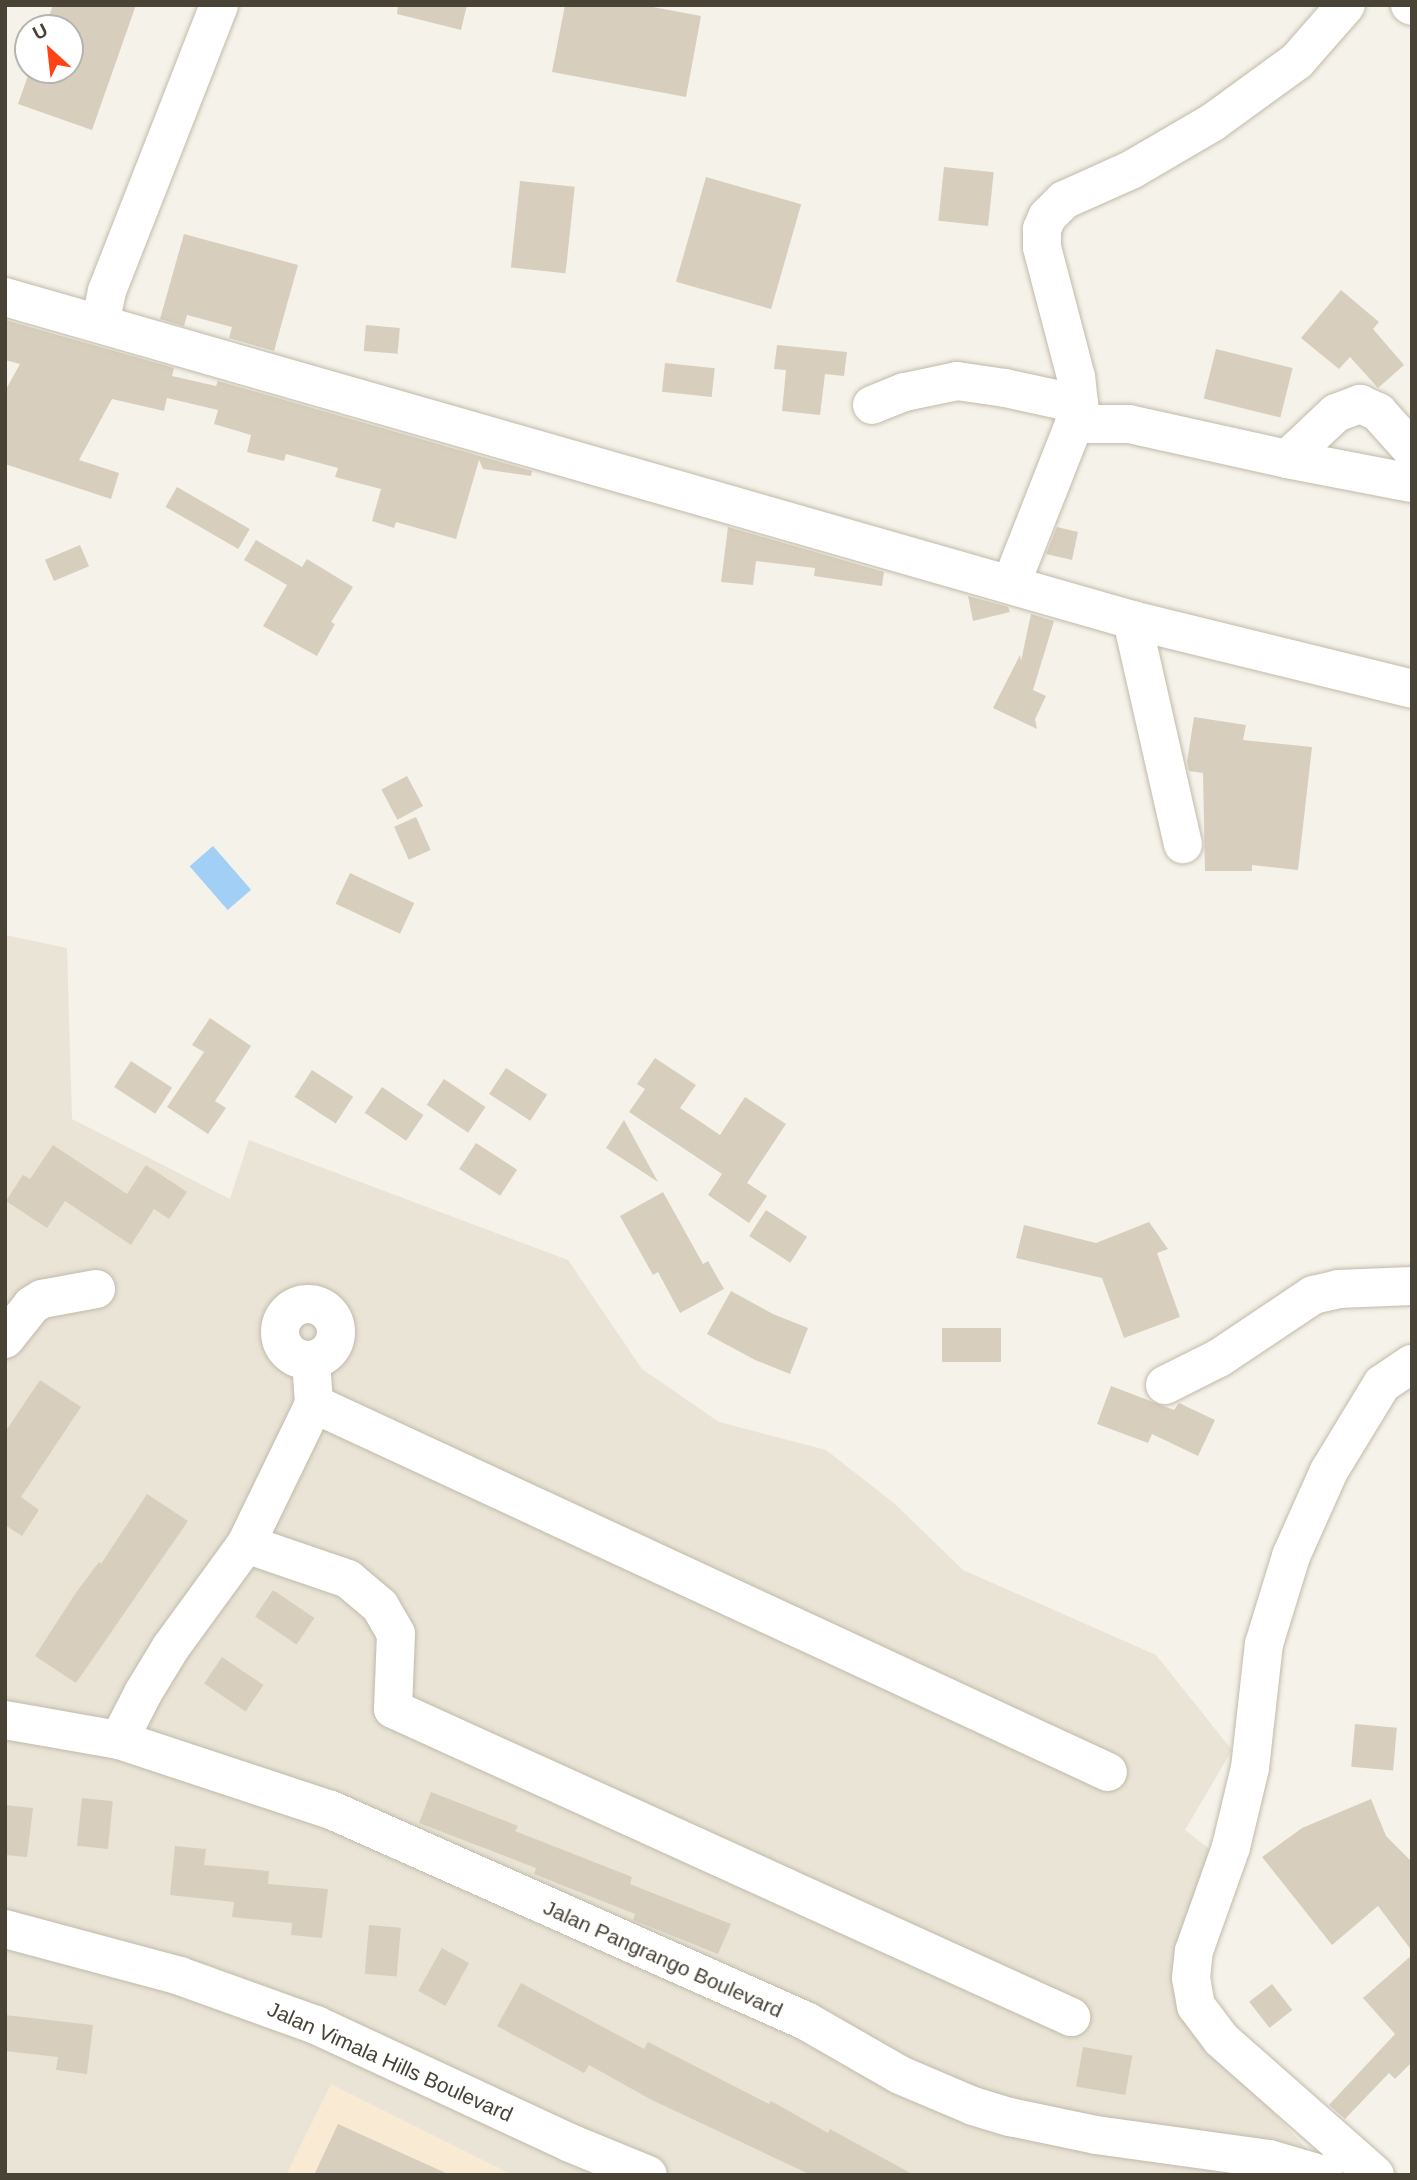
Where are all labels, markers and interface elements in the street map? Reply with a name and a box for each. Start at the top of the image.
north arrow [14,14,84,84]
text: U [29,19,51,44]
street label: Jalan Pangrango Boulevard [539,1895,787,2023]
street label: Jalan Vimala Hills Boulevard [263,1996,517,2128]

